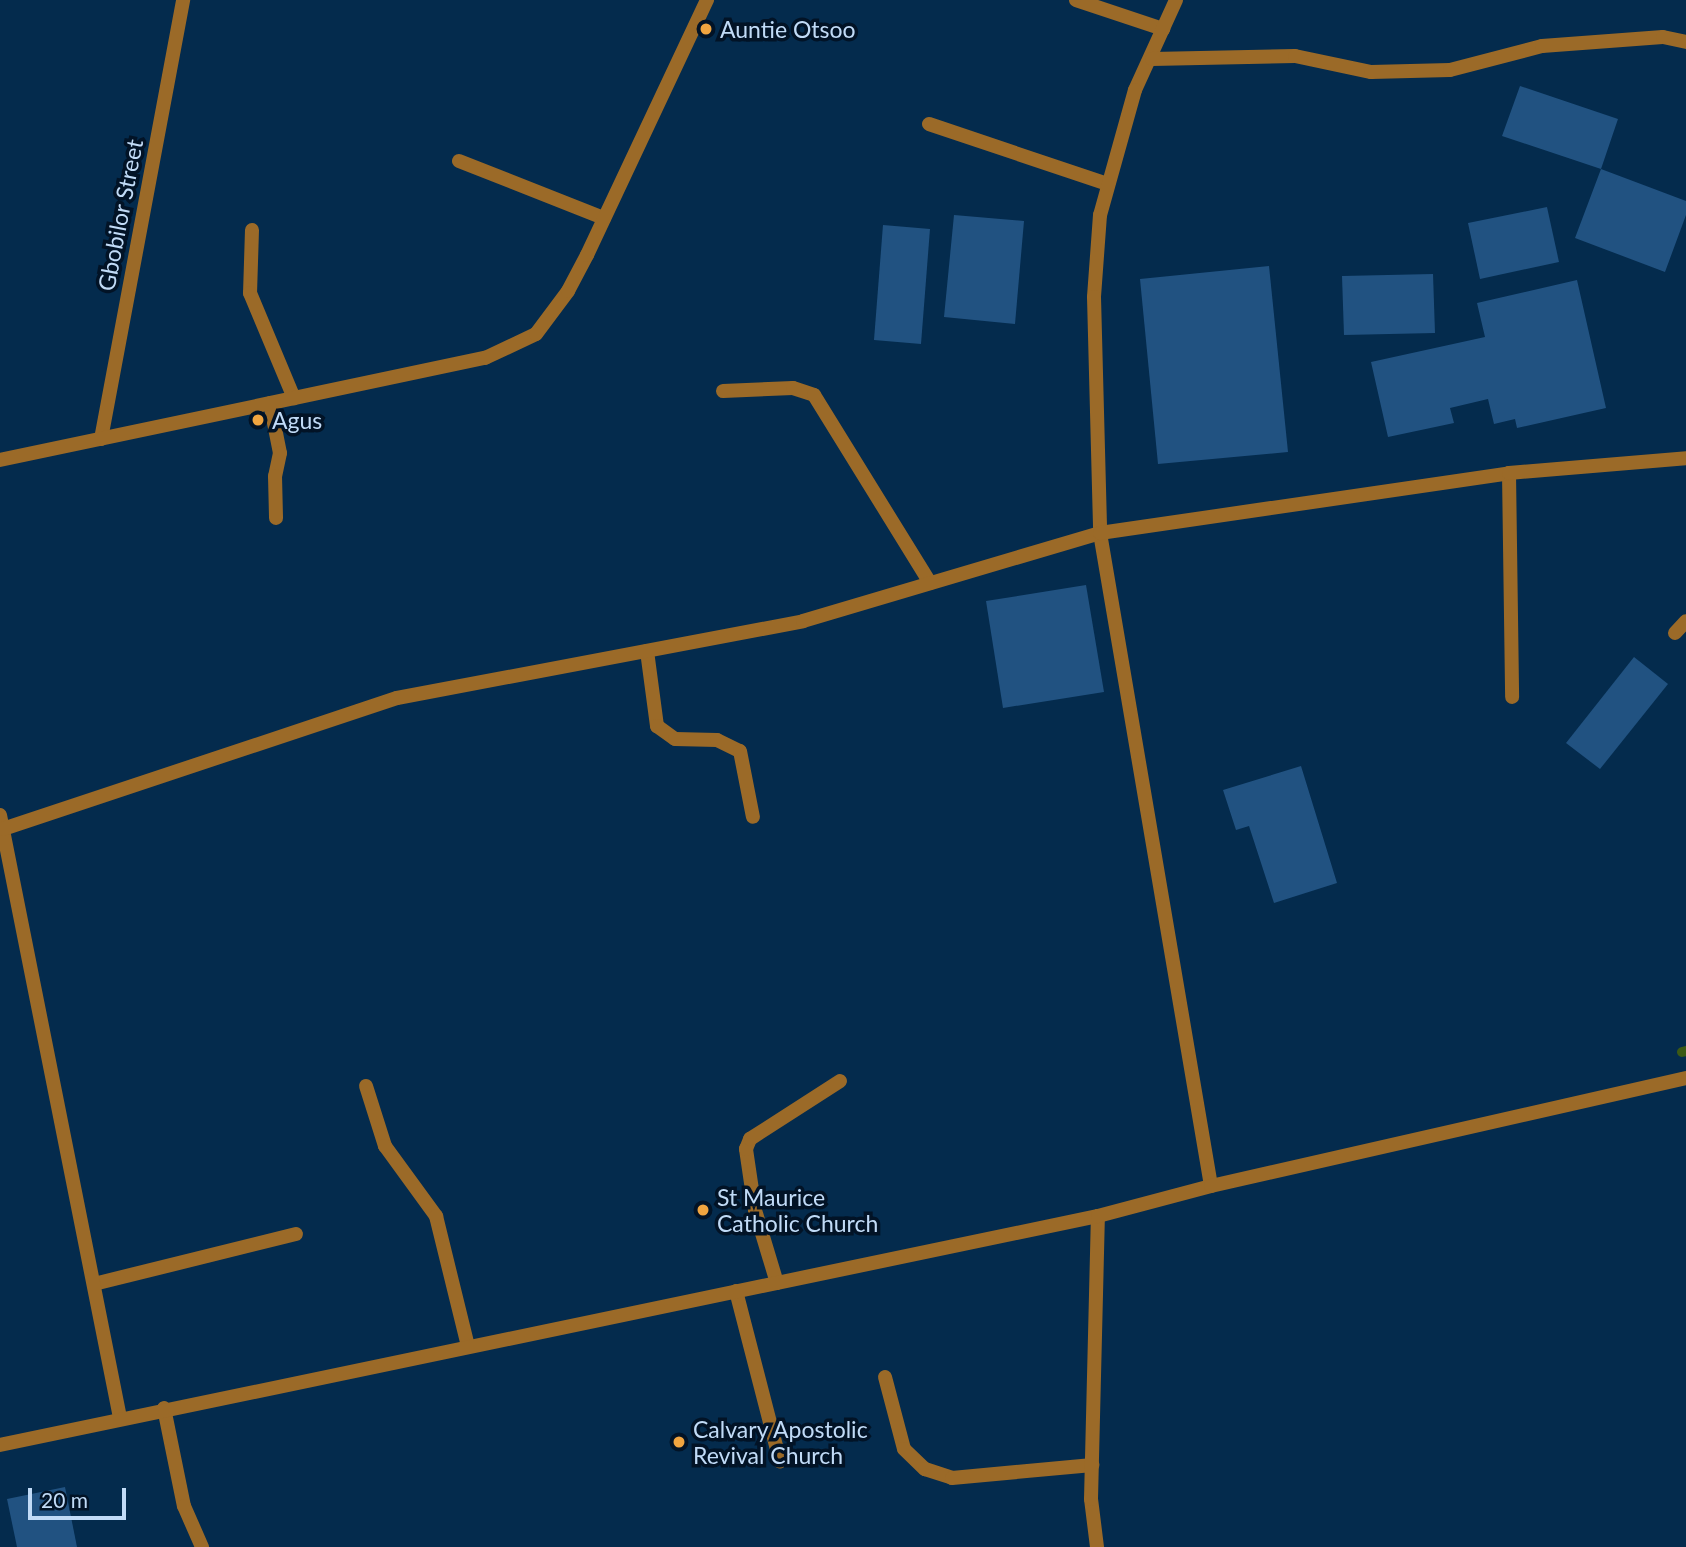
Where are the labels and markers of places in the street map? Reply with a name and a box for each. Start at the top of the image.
place label: Auntie Otsoo [720,15,856,43]
marker: Auntie Otsoo [698,21,714,37]
place label: Agus [272,406,322,434]
marker: Agus [250,412,266,428]
place label: St Maurice Catholic Church [717,1183,878,1237]
marker: St Maurice Catholic Church [695,1202,711,1218]
place label: Calvary Apostolic Revival Church [693,1415,869,1469]
marker: Calvary Apostolic Revival Church [671,1434,687,1450]

